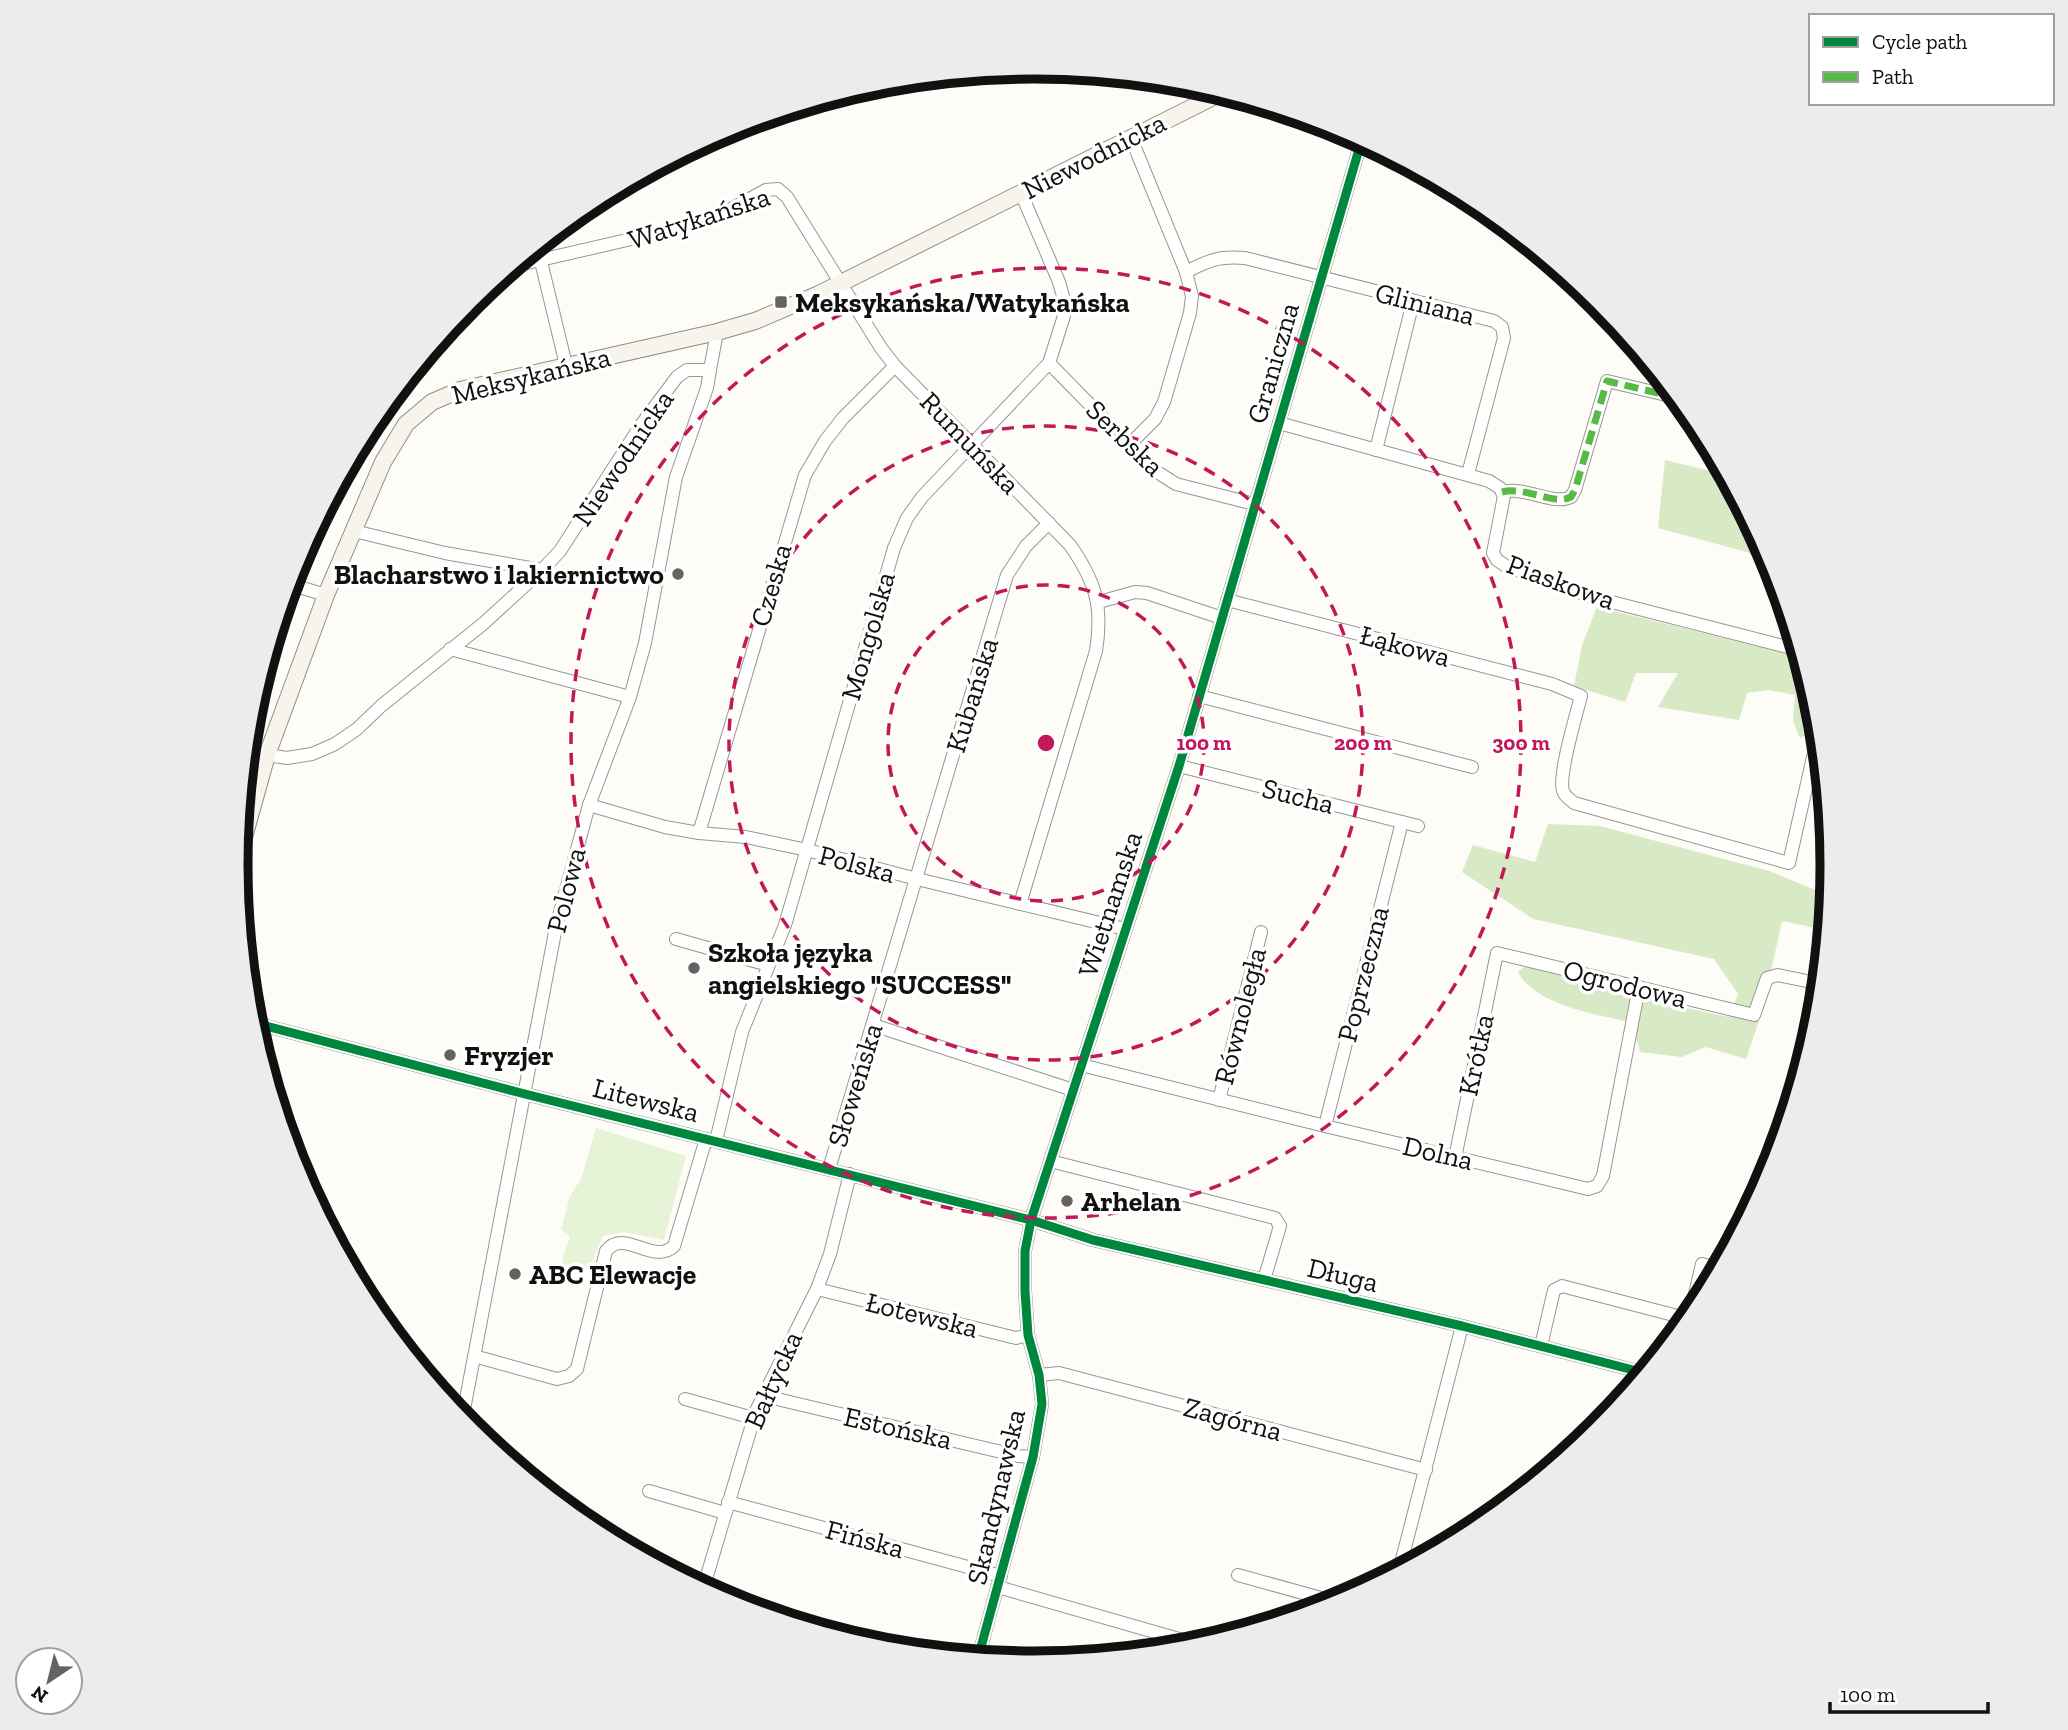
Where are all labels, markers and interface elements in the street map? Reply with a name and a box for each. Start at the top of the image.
legend [1809,14,2054,105]
text: Cycle path [1872,29,1967,54]
text: Path [1872,64,1914,89]
street label: Niewodnicka [1017,106,1172,206]
street label: Watykańska [624,179,775,256]
street label: Gliniana [1372,276,1479,332]
place label: Meksykańska/Watykańska [795,286,1130,319]
marker: Meksykańska/Watykańska [773,294,789,310]
street label: Graniczna [1240,298,1306,427]
street label: Meksykańska [448,340,614,412]
street label: Niewodnicka [566,383,681,532]
street label: Rumuńska [913,385,1027,501]
street label: Serbska [1079,393,1171,483]
street label: Czeska [743,539,799,630]
street label: Piaskowa [1502,547,1620,617]
place label: Blacharstwo i lakiernictwo [334,558,664,591]
marker: Blacharstwo i lakiernictwo [670,566,686,582]
street label: Mongolska [834,568,902,704]
street label: Łąkowa [1356,618,1454,674]
street label: Kubańska [939,633,1005,756]
text: 100 m [1177,730,1232,755]
text: 200 m [1334,730,1392,755]
text: 300 m [1492,730,1550,755]
centre of rings [1034,731,1058,755]
street label: Sucha [1259,771,1338,821]
street label: Wietnamska [1071,827,1149,981]
street label: Polska [815,838,899,890]
street label: Polowa [540,844,593,936]
street label: Poprzeczna [1330,902,1396,1045]
place label: Szkoła języka angielskiego "SUCCESS" [708,936,1012,1001]
street label: Równoległa [1207,944,1273,1088]
street label: Ogrodowa [1560,953,1691,1015]
marker: Szkoła języka angielskiego "SUCCESS" [686,960,702,976]
street label: Krótka [1451,1011,1501,1099]
street label: Słoweńska [821,1019,890,1151]
place label: Fryzjer [464,1039,554,1072]
marker: Fryzjer [442,1047,458,1063]
street label: Litewska [590,1071,703,1129]
street label: Dolna [1400,1129,1477,1177]
place label: Arhelan [1081,1185,1181,1218]
marker: Arhelan [1059,1193,1075,1209]
street label: Długa [1304,1251,1382,1299]
place label: ABC Elewacje [529,1258,696,1291]
marker: ABC Elewacje [507,1266,523,1282]
street label: Łotewska [862,1285,982,1345]
street label: Bałtycka [737,1326,809,1434]
street label: Zagórna [1180,1390,1286,1448]
street label: Estońska [841,1400,956,1457]
street label: Skandynawska [960,1406,1032,1588]
street label: Fińska [822,1513,908,1565]
north arrow [14,1646,84,1716]
scale bar [1830,1670,1988,1714]
text: N [27,1681,52,1708]
text: 100 m [1840,1682,1895,1707]

